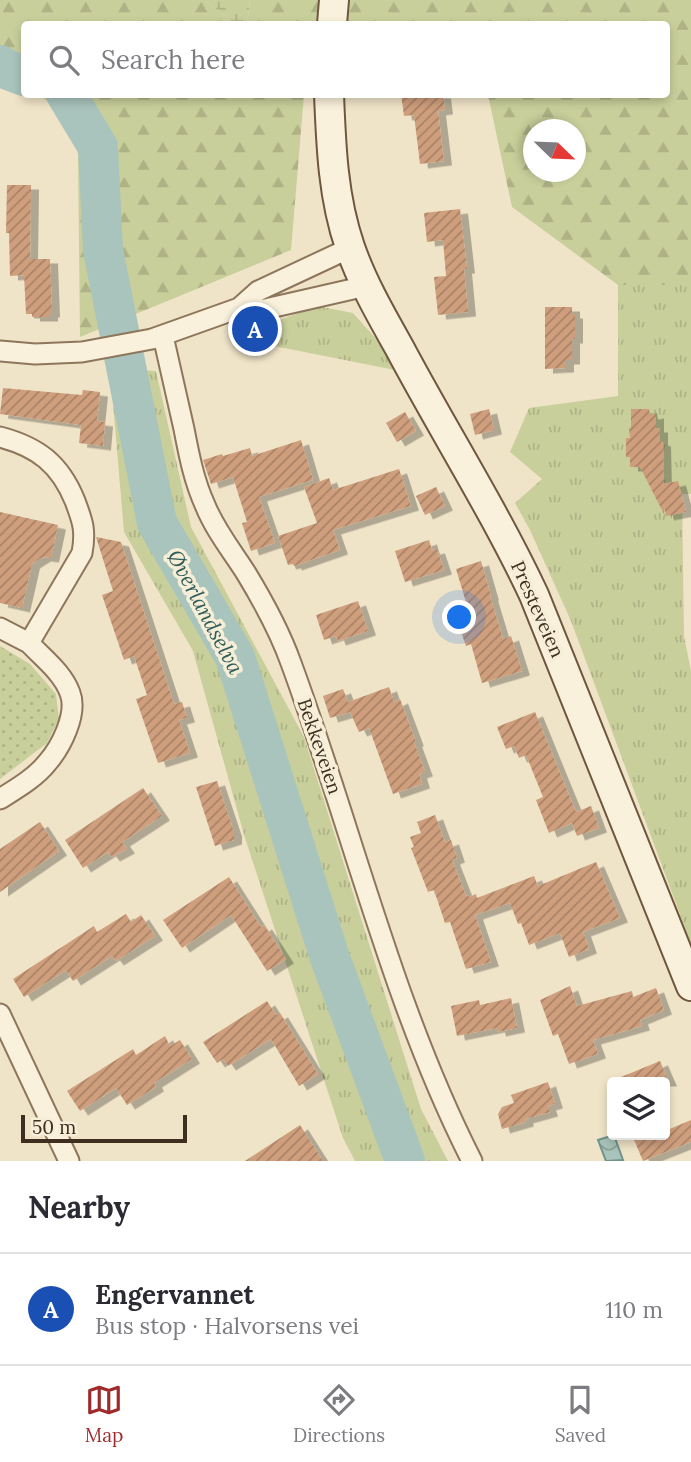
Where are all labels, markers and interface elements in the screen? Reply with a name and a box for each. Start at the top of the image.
search box [21,21,670,98]
icon: search [45,41,83,79]
text: Search here [101,43,245,76]
north arrow [523,119,586,182]
pin: A [232,303,278,355]
water label: Øverlandselva [161,545,250,679]
street label: Presteveien [506,557,570,661]
your location [442,600,476,634]
street label: Bekkeveien [292,695,348,797]
map controls [607,1077,670,1140]
button: layers [607,1077,670,1140]
scale bar [21,1112,187,1144]
text: 50 m [32,1115,76,1139]
text: Nearby [28,1188,130,1226]
text: Engervannet [95,1278,254,1311]
text: A [43,1295,59,1324]
text: 110 m [605,1295,663,1324]
text: Bus stop · Halvorsens vei [95,1311,359,1340]
tab: Map [85,1381,123,1447]
tab: Directions [293,1381,385,1447]
tab: Saved [555,1381,606,1447]

